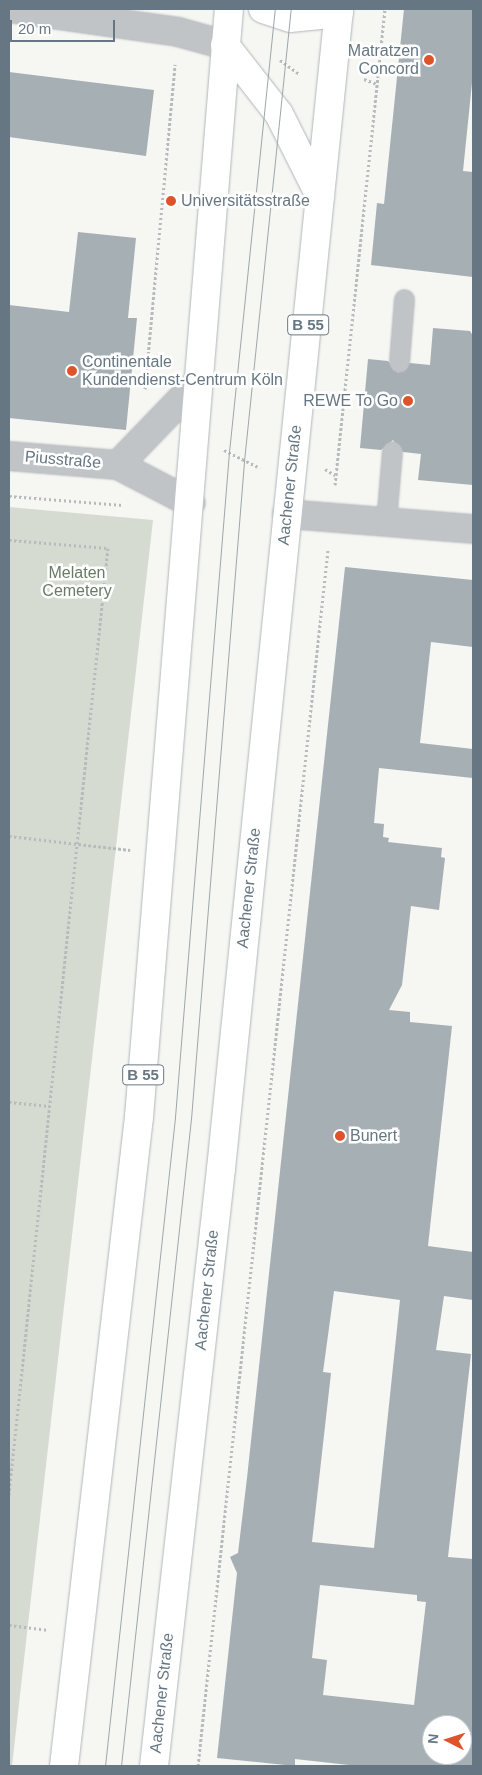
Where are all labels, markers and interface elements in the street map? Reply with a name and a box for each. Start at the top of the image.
scale bar [12,10,118,42]
text: 20 m [18,20,51,37]
place label: Matratzen Concord [348,41,419,79]
marker: Matratzen Concord [423,54,435,66]
place label: Universitätsstraße [181,191,310,211]
marker: Universitätsstraße [165,195,177,207]
road number: B 55 [287,312,329,338]
place label: Continentale Kundendienst-Centrum Köln [82,352,283,390]
marker: Continentale Kundendienst-Centrum Köln [66,365,78,377]
place label: REWE To Go [303,391,398,411]
marker: REWE To Go [402,395,414,407]
street label: Aachener Straße [274,424,306,546]
street label: Piusstraße [24,447,102,473]
park label: Melaten Cemetery [42,563,112,601]
street label: Aachener Straße [233,827,265,949]
road number: B 55 [122,1062,164,1088]
place label: Bunert [350,1126,397,1146]
marker: Bunert [334,1130,346,1142]
street label: Aachener Straße [191,1229,223,1351]
street label: Aachener Straße [146,1632,178,1754]
north arrow [422,1715,472,1765]
text: N [425,1733,441,1745]

